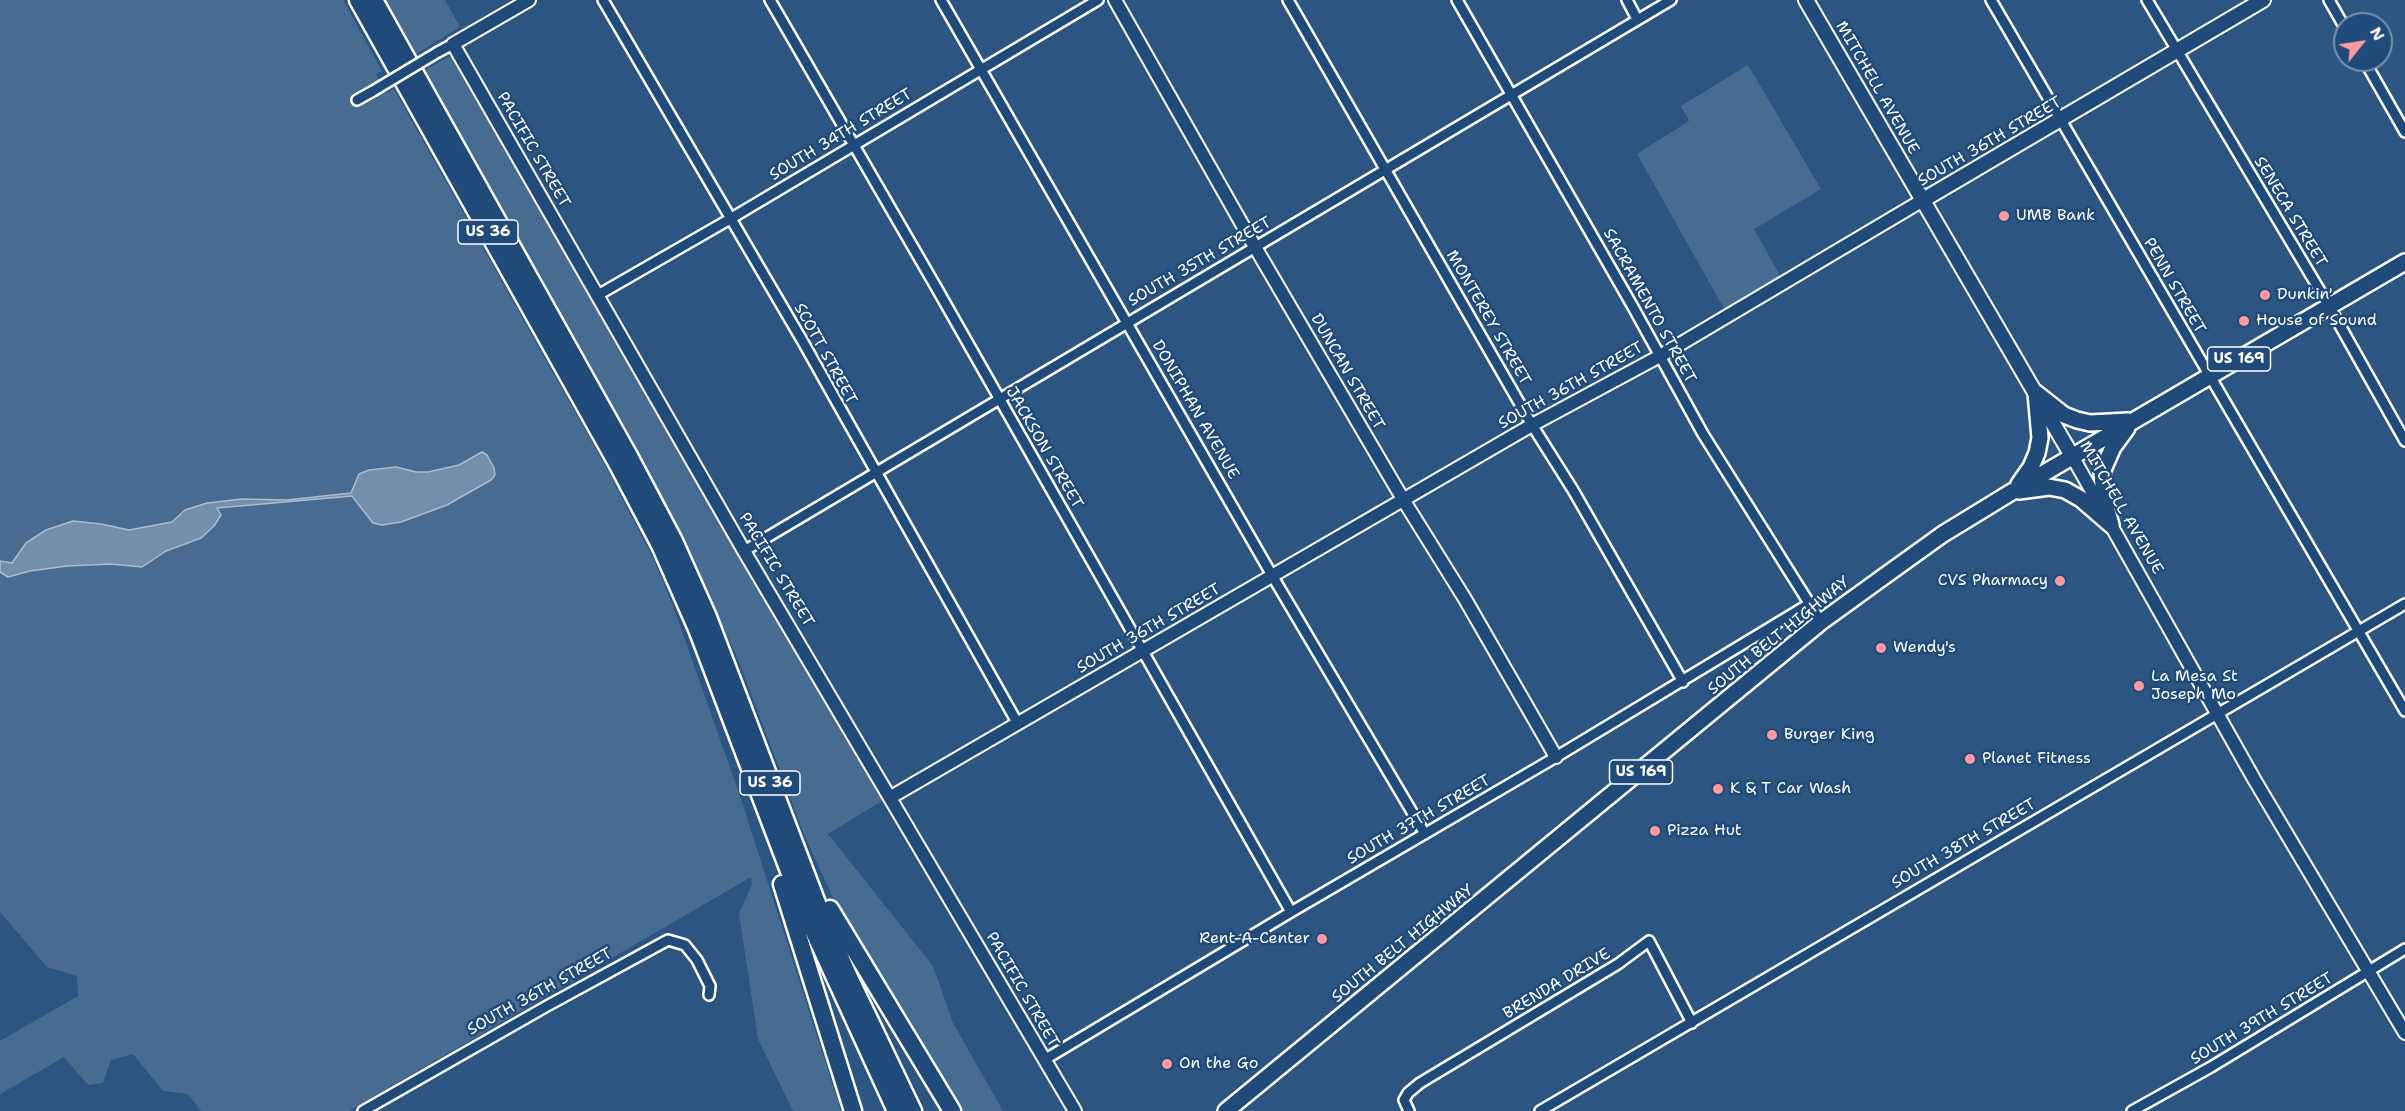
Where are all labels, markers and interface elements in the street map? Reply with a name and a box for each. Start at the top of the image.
north arrow [2333,12,2393,72]
street label: MITCHELL AVENUE [1831,18,1923,158]
text: N [2365,23,2390,44]
street label: SOUTH 34TH STREET [766,85,916,185]
street label: PACIFIC STREET [492,89,574,211]
street label: SOUTH 36TH STREET [1915,93,2065,191]
street label: SENECA STREET [2249,153,2331,271]
place label: UMB Bank [2016,206,2095,226]
marker: UMB Bank [1997,209,2011,223]
street label: SOUTH 35TH STREET [1125,213,1275,311]
road number: US 36 [458,220,518,244]
street label: SACRAMENTO STREET [1598,225,1700,387]
street label: PENN STREET [2139,235,2209,337]
street label: MONTEREY STREET [1442,247,1534,389]
place label: Dunkin' [2277,285,2333,305]
marker: Dunkin' [2258,288,2272,302]
street label: SCOTT STREET [789,300,861,408]
street label: DUNCAN STREET [1306,311,1388,433]
place label: House of Sound [2256,311,2377,331]
marker: House of Sound [2237,314,2251,328]
street label: DONIPHAN AVENUE [1147,337,1243,483]
street label: SOUTH 36TH STREET [1495,338,1647,434]
road number: US 169 [2208,347,2270,371]
street label: JACKSON STREET [1001,384,1087,512]
street label: MITCHELL AVENUE [2075,438,2167,578]
street label: PACIFIC STREET [734,509,818,631]
place label: CVS Pharmacy [1938,571,2048,591]
street label: SOUTH BELT HIGHWAY [1704,573,1854,699]
marker: CVS Pharmacy [2053,574,2067,588]
street label: SOUTH 36TH STREET [1074,580,1224,678]
place label: Wendy's [1893,638,1956,658]
marker: Wendy's [1874,641,1888,655]
place label: La Mesa St Joseph Mo [2151,667,2238,705]
marker: La Mesa St Joseph Mo [2132,679,2146,693]
place label: Burger King [1784,725,1875,745]
marker: Burger King [1765,728,1779,742]
place label: Planet Fitness [1982,749,2091,769]
marker: Planet Fitness [1963,752,1977,766]
road number: US 169 [1610,760,1672,784]
road number: US 36 [740,771,800,795]
street label: SOUTH 37TH STREET [1344,771,1494,869]
place label: K & T Car Wash [1730,779,1851,799]
marker: K & T Car Wash [1711,782,1725,796]
street label: SOUTH 38TH STREET [1888,795,2040,893]
place label: Pizza Hut [1667,821,1742,841]
marker: Pizza Hut [1648,824,1662,838]
street label: SOUTH BELT HIGHWAY [1328,881,1478,1007]
street label: PACIFIC STREET [981,929,1063,1051]
place label: Rent-A-Center [1199,929,1310,949]
marker: Rent-A-Center [1315,932,1329,946]
street label: SOUTH 36TH STREET [464,944,616,1040]
street label: BRENDA DRIVE [1500,944,1614,1024]
street label: SOUTH 39TH STREET [2187,969,2337,1069]
place label: On the Go [1179,1054,1259,1074]
marker: On the Go [1160,1057,1174,1071]

